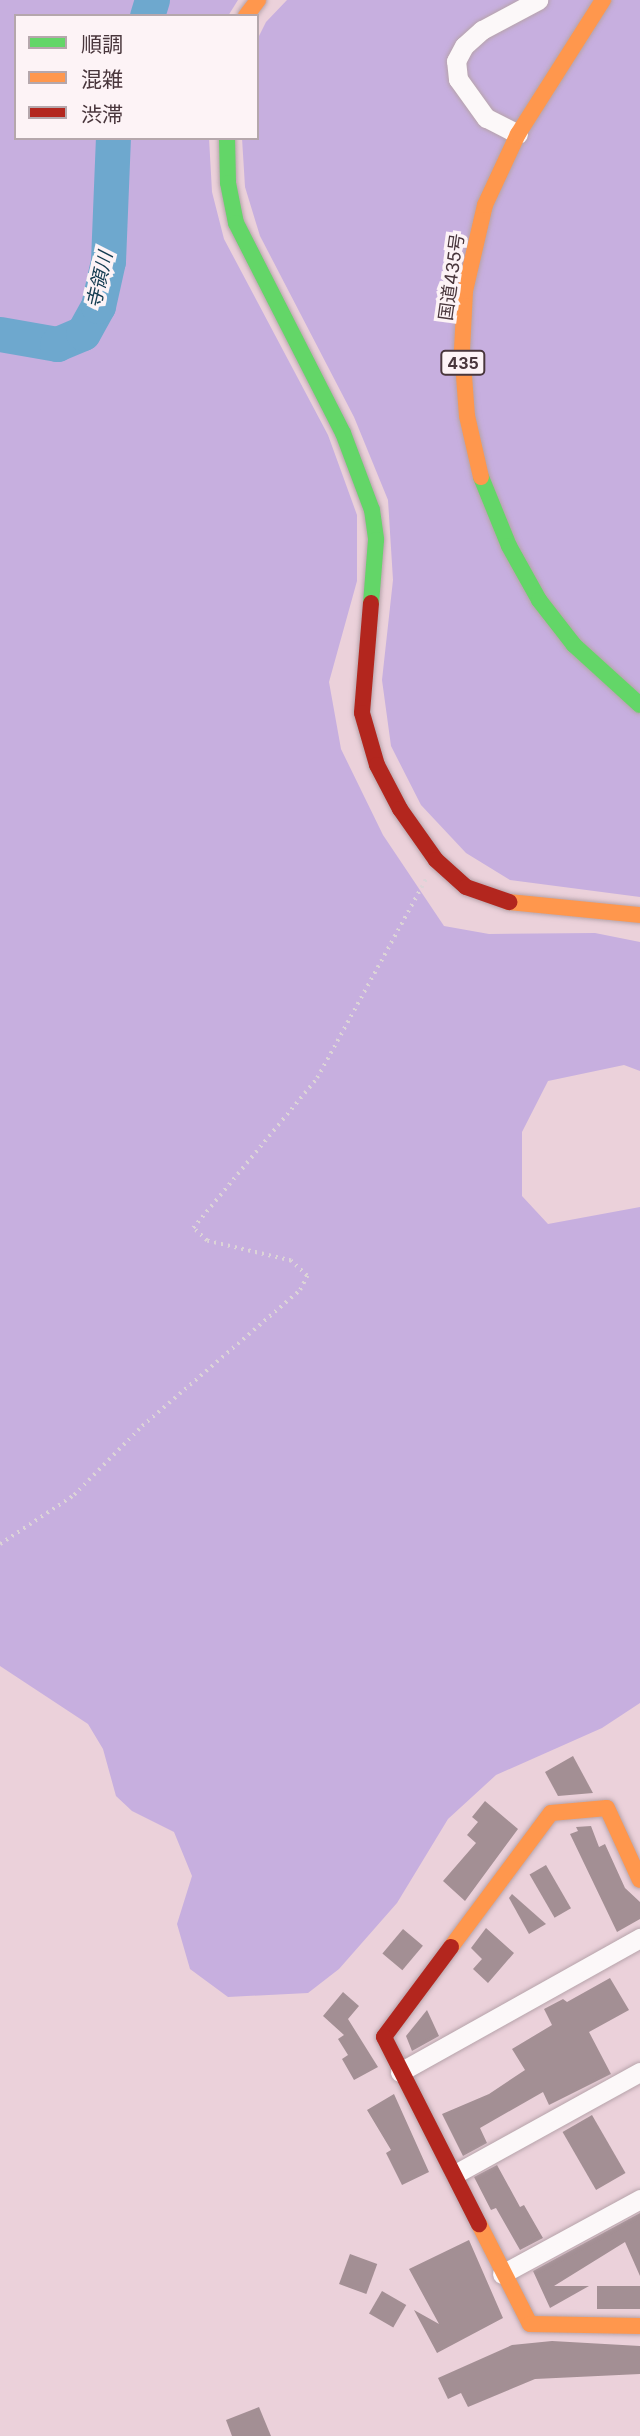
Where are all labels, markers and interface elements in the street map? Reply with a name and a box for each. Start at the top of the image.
legend [14,14,259,140]
text: 順調 [81,32,123,57]
text: 混雑 [81,67,123,92]
text: 渋滞 [81,102,123,127]
street label: 国道435号 [435,232,469,322]
water label: 寺領川 [82,250,118,310]
road number: 435 [440,350,486,376]

